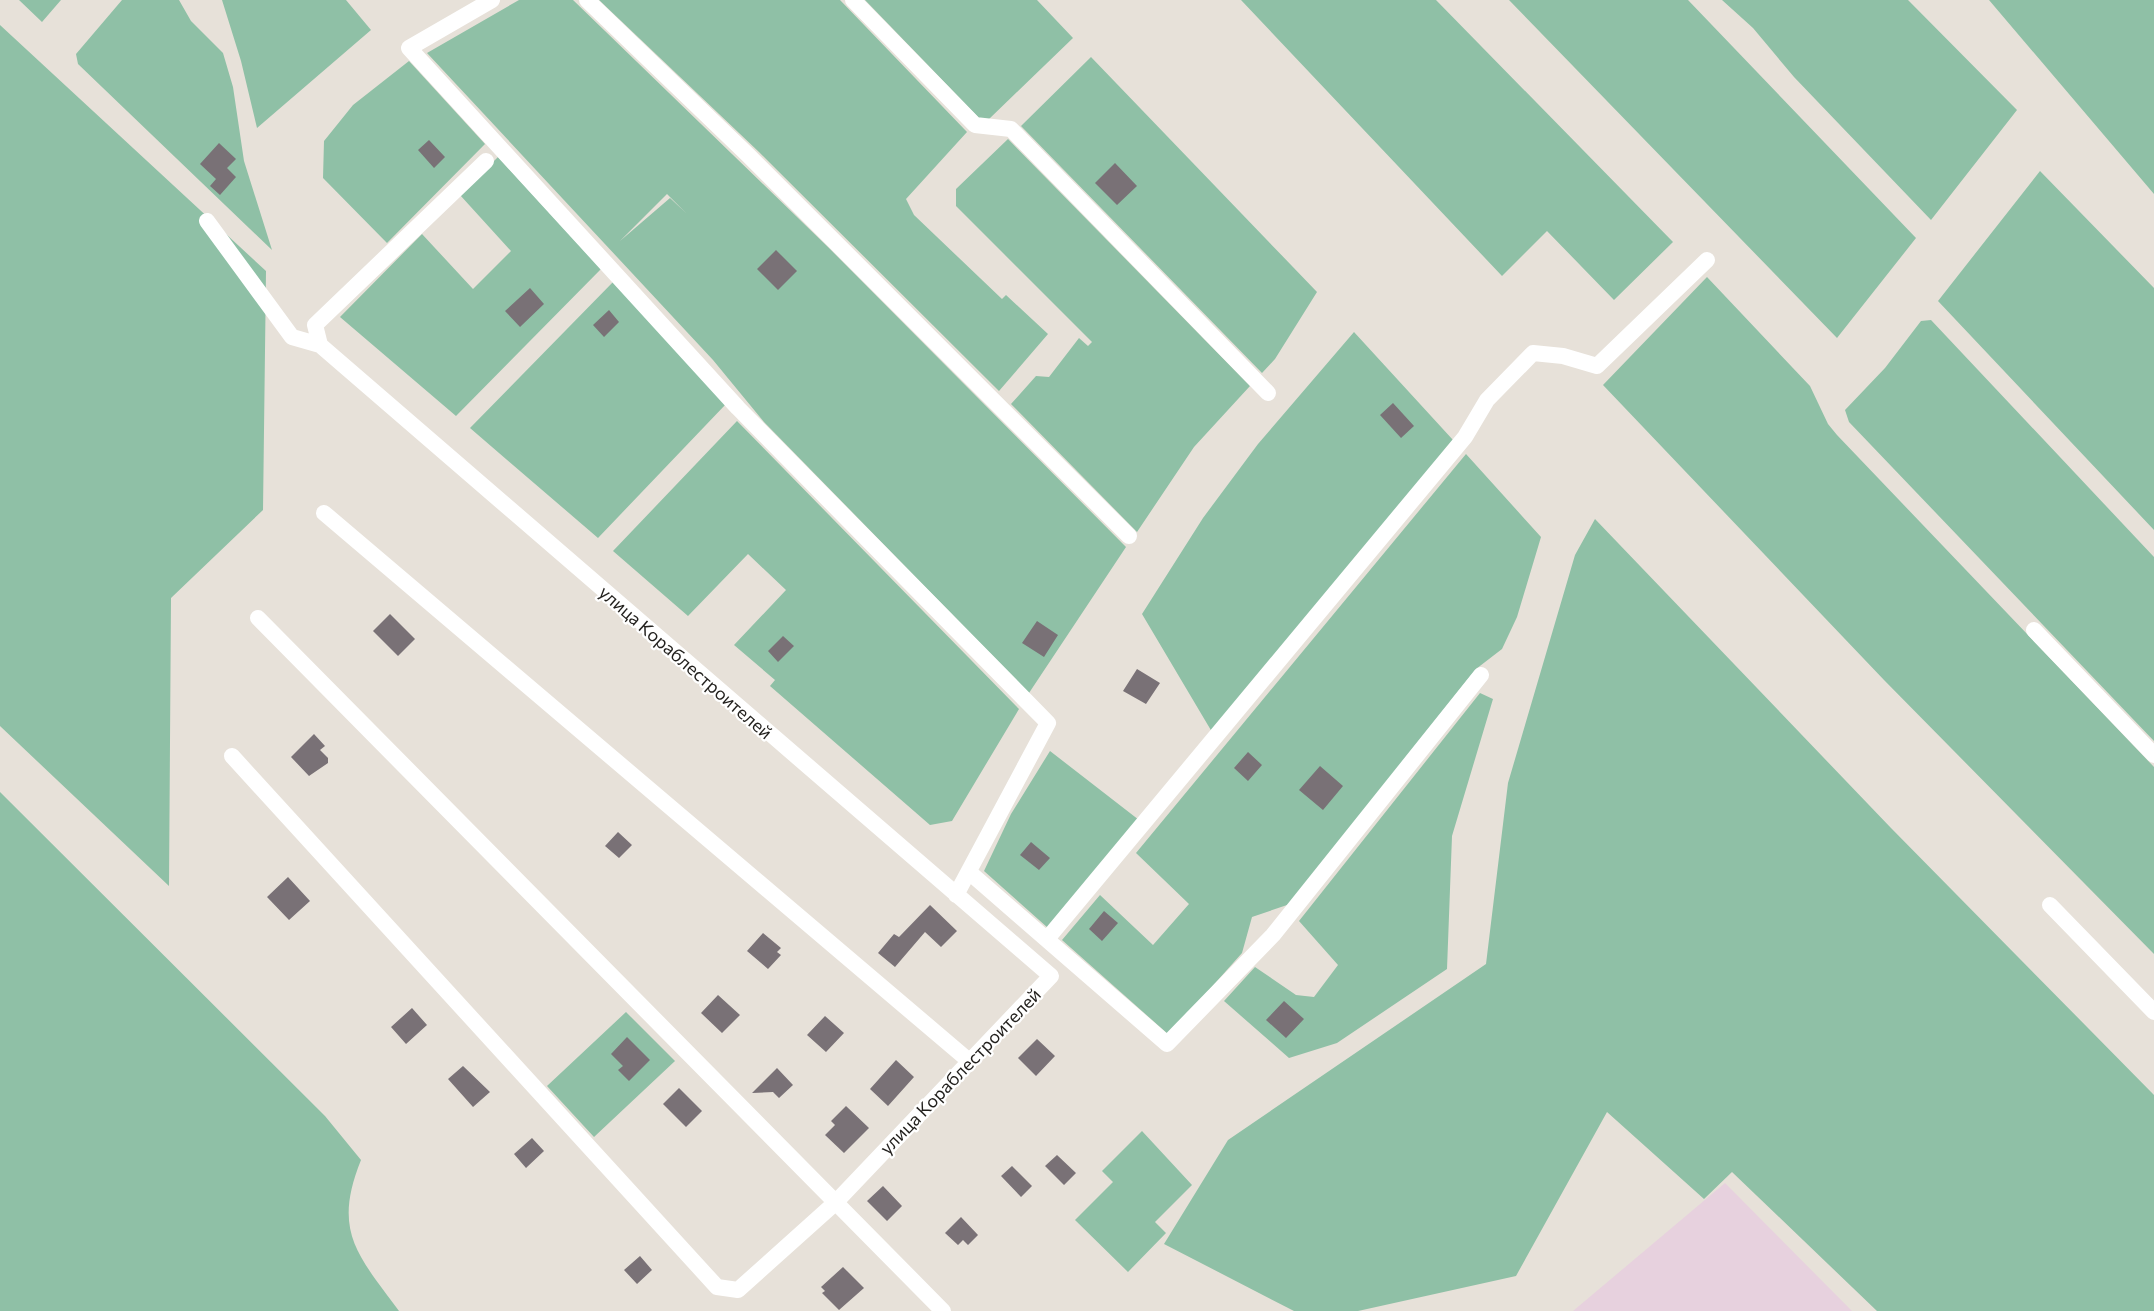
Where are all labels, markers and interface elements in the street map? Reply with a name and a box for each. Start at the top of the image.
street label: улица Кораблестроителей [595,581,777,743]
street label: улица Кораблестроителей [875,983,1045,1159]

